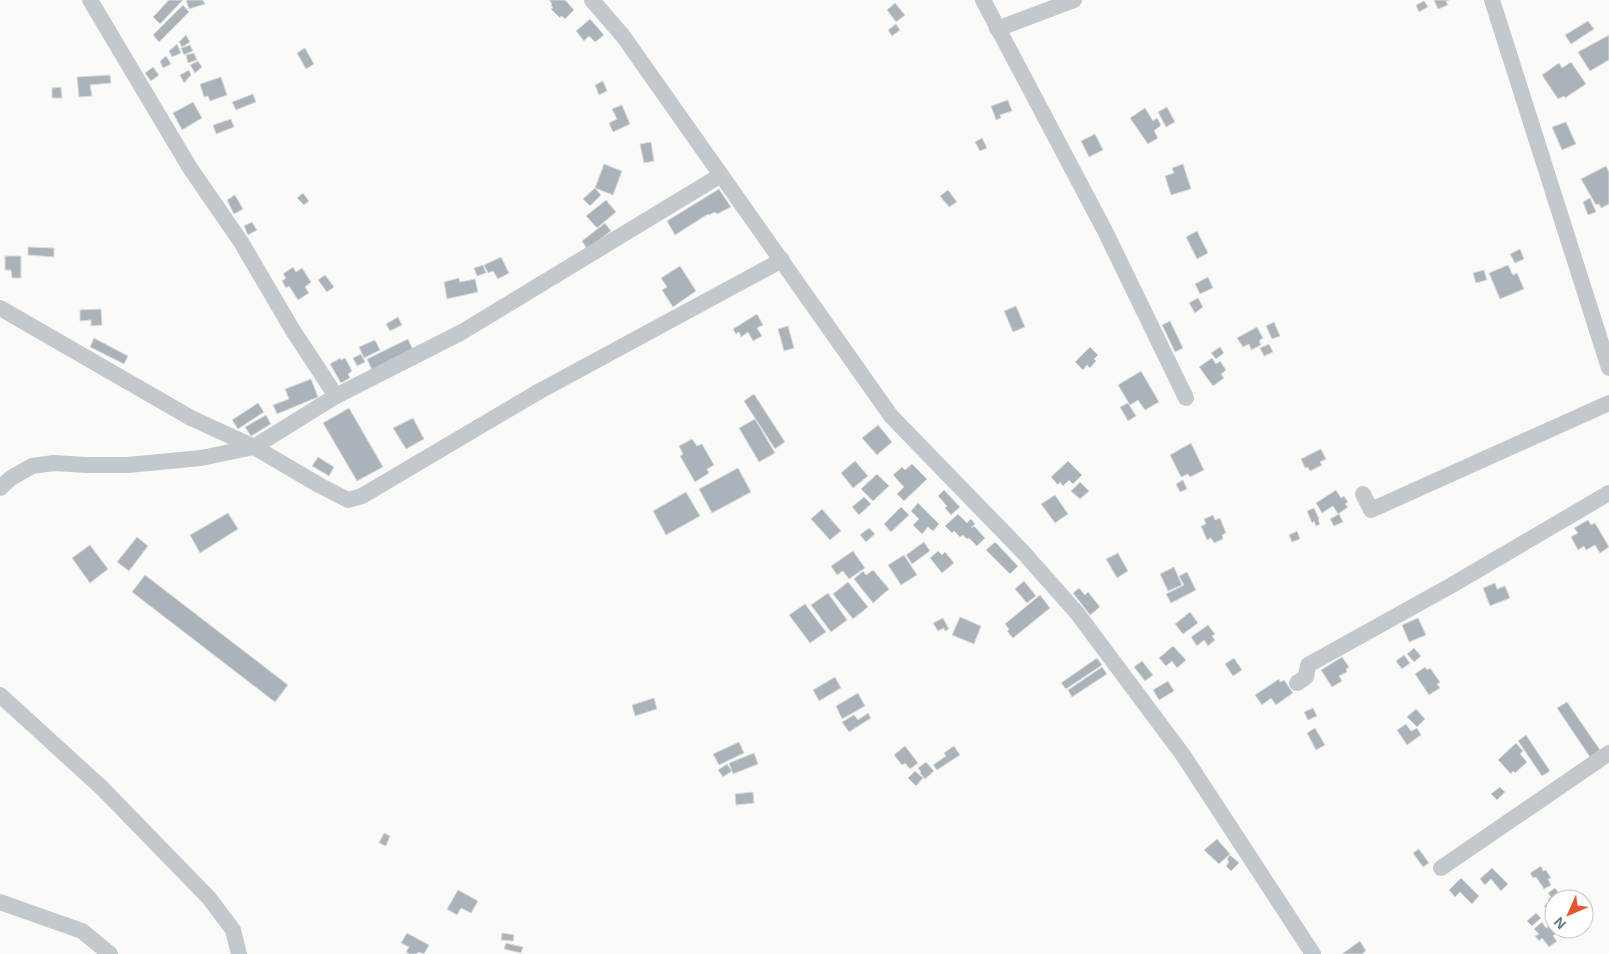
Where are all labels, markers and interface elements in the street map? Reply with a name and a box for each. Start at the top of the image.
north arrow [1544,889,1594,939]
text: N [1551,914,1569,932]

